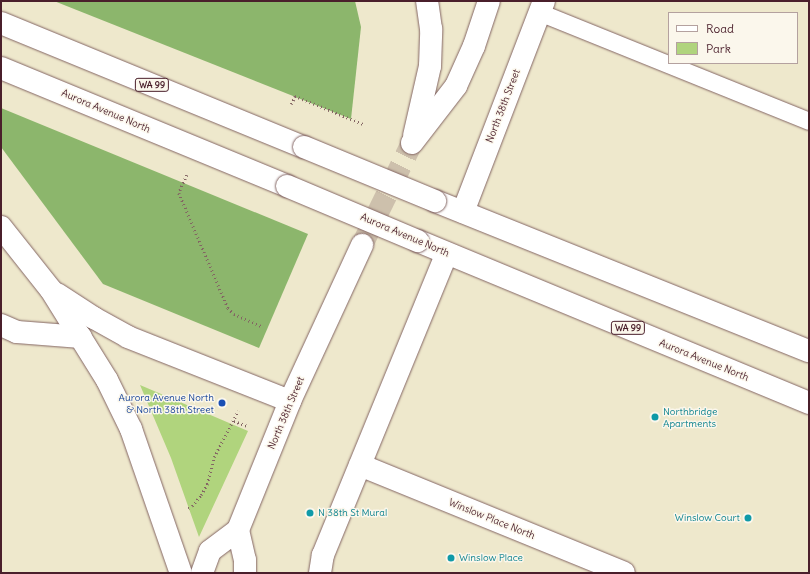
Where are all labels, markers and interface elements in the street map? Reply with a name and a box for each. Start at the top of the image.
legend [668,12,798,64]
text: Road [706,21,734,36]
text: Park [706,41,731,56]
street label: North 38th Street [483,68,523,144]
road number: WA 99 [134,78,170,92]
street label: Aurora Avenue North [60,87,152,135]
street label: Aurora Avenue North [359,211,451,259]
road number: WA 99 [610,321,646,335]
street label: Aurora Avenue North [657,337,751,383]
street label: North 38th Street [265,375,307,451]
place label: Aurora Avenue North & North 38th Street [119,391,214,414]
marker: Aurora Avenue North & North 38th Street [217,398,227,408]
place label: Northbridge Apartments [663,405,717,428]
marker: Northbridge Apartments [650,412,660,422]
street label: Winslow Place North [447,496,537,542]
place label: N 38th St Mural [318,507,387,519]
marker: N 38th St Mural [305,508,315,518]
place label: Winslow Court [675,512,740,524]
marker: Winslow Court [743,513,753,523]
place label: Winslow Place [459,552,523,564]
marker: Winslow Place [446,553,456,563]

